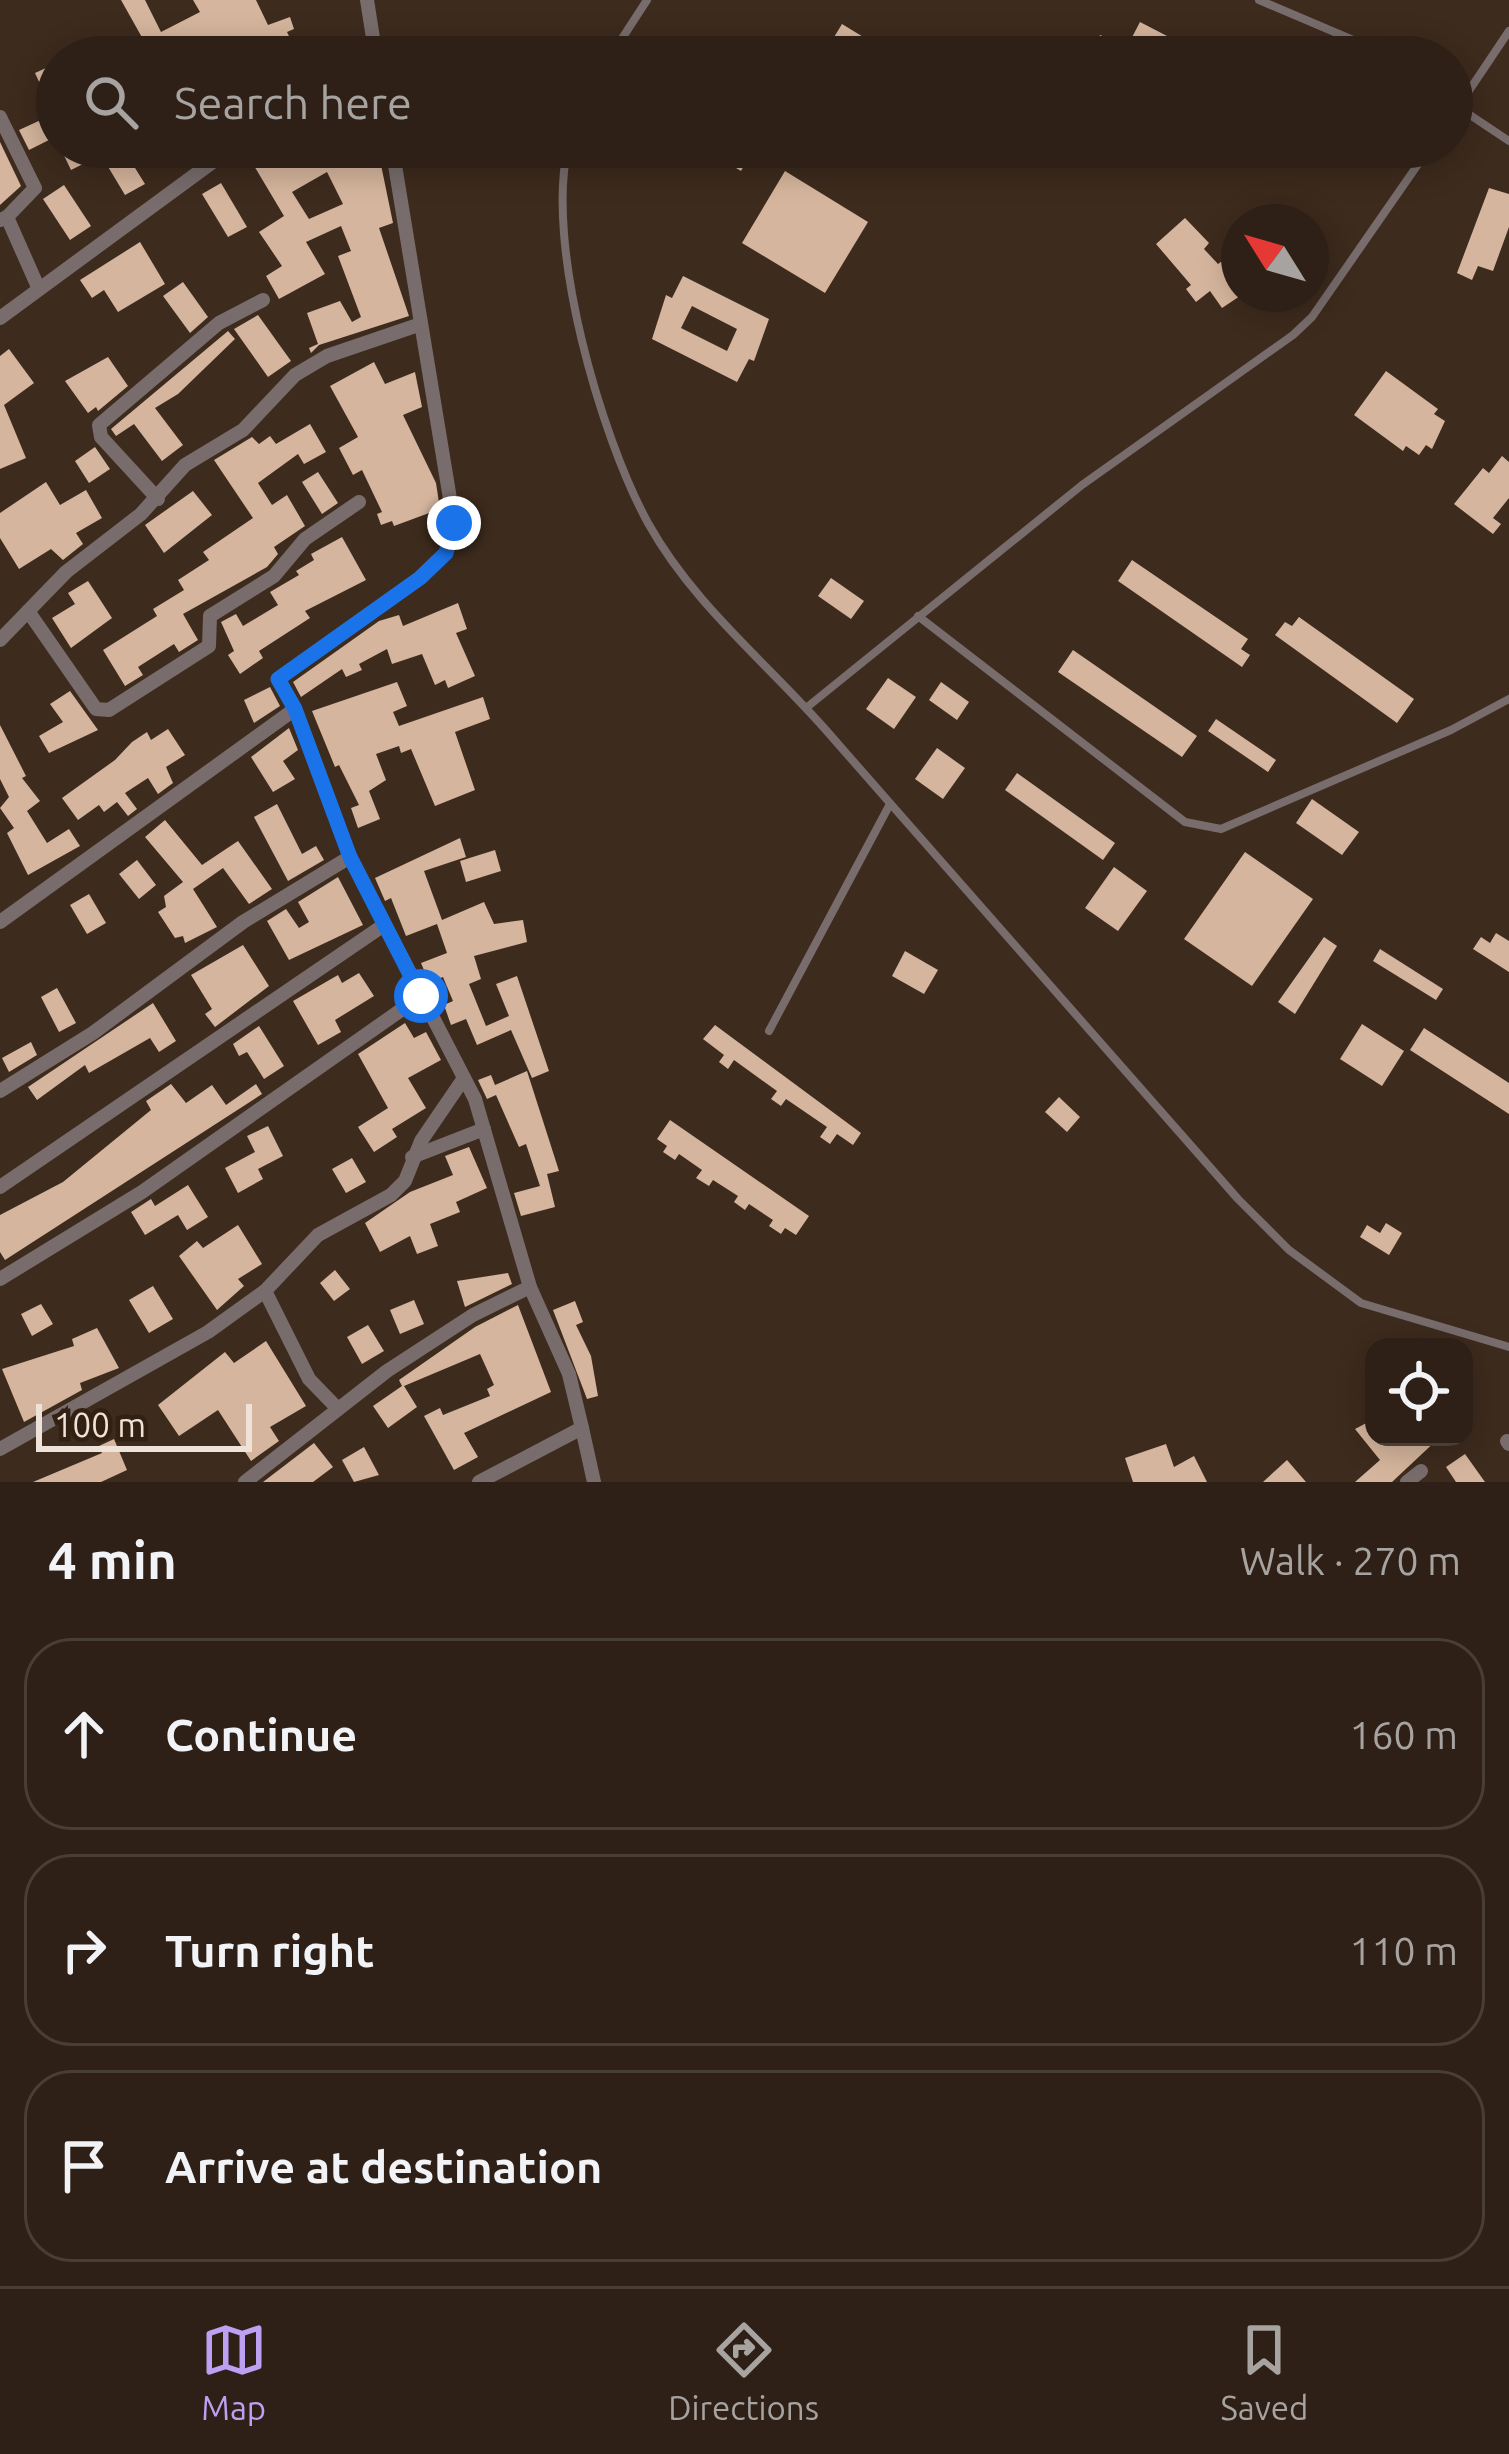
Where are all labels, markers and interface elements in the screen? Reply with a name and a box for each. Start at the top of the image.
search box [36,36,1473,168]
icon: search [78,69,144,135]
text: Search here [174,77,412,128]
north arrow [1221,204,1329,312]
route end [427,496,481,550]
route start [394,969,448,1023]
map controls [1365,1338,1473,1446]
button: locate [1365,1338,1473,1446]
scale bar [36,1398,252,1451]
text: 100 m [54,1406,146,1443]
text: 4 min [48,1531,177,1589]
text: Walk · 270 m [1240,1539,1461,1582]
icon: ahead [51,1701,117,1767]
text: Continue [165,1709,357,1760]
text: 160 m [1349,1713,1458,1756]
icon: right [51,1917,117,1983]
text: Turn right [165,1925,374,1976]
text: 110 m [1349,1929,1458,1972]
icon: arrive [51,2133,117,2199]
text: Arrive at destination [165,2141,602,2192]
tab: Map [201,2317,267,2426]
tab: Directions [668,2317,819,2426]
tab: Saved [1220,2317,1308,2426]

